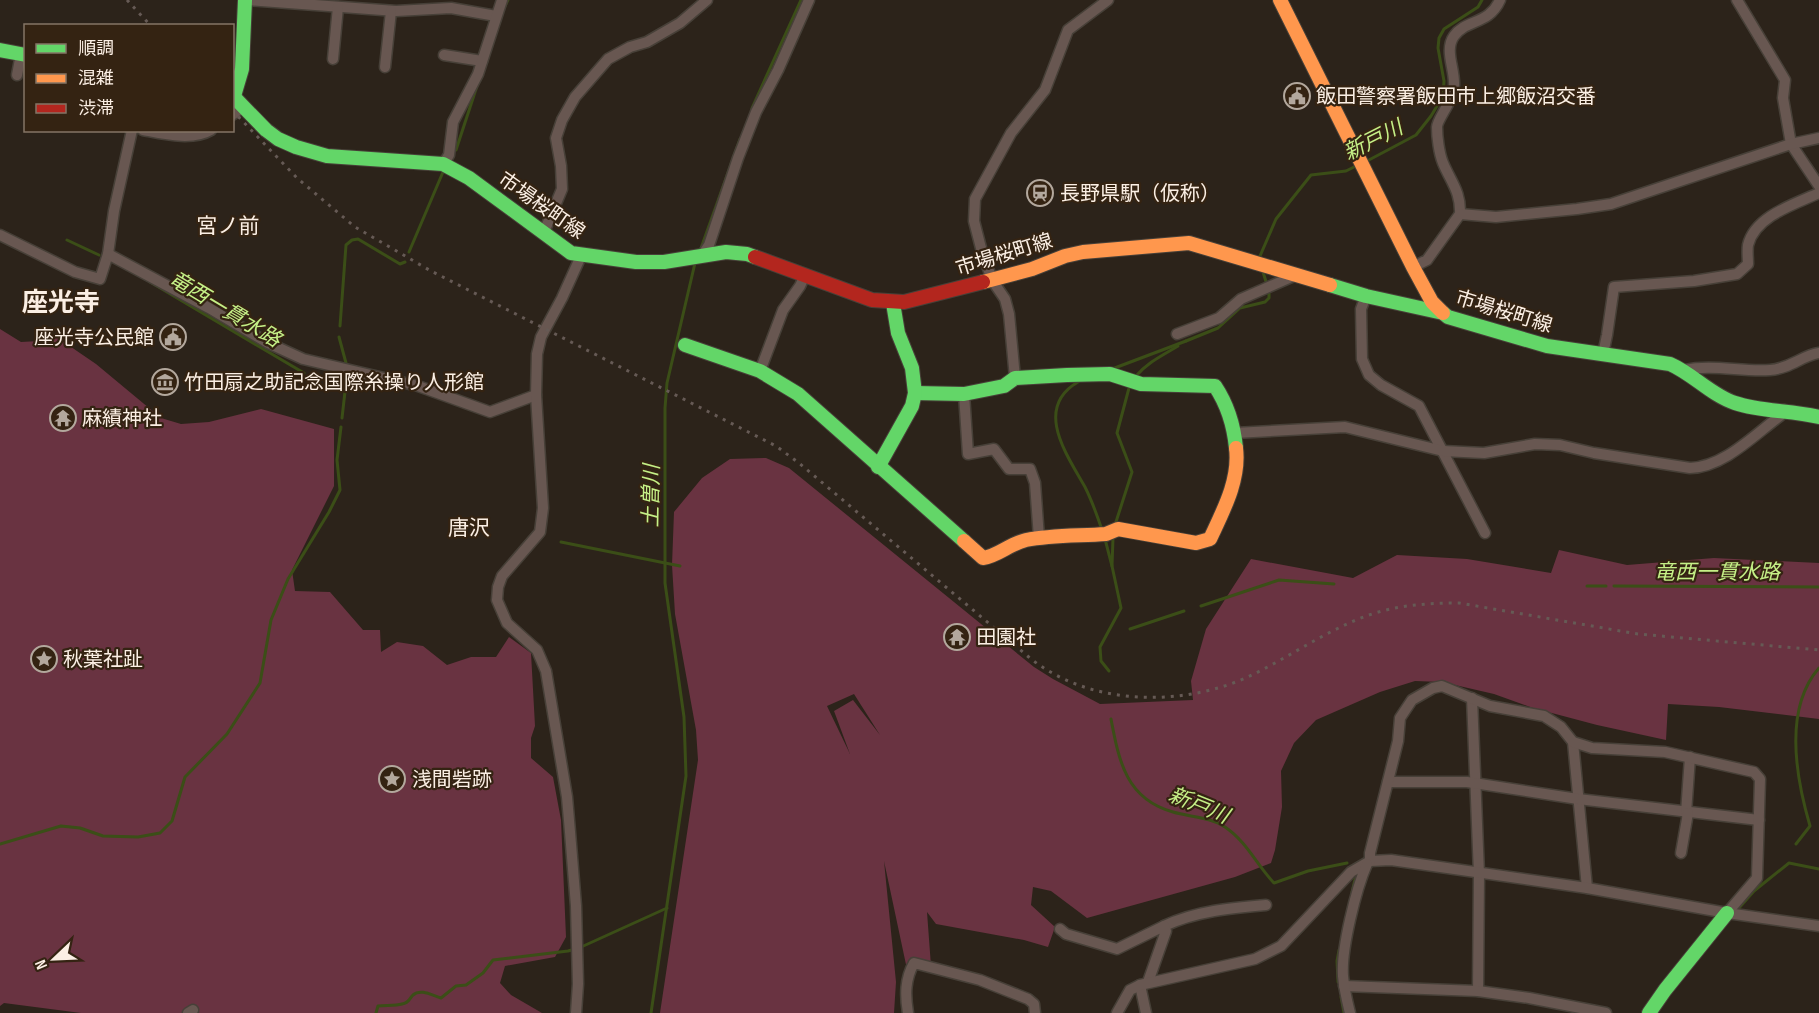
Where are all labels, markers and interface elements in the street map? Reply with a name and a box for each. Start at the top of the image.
legend [24,24,234,132]
text: 順調 [78,38,114,59]
text: 混雑 [78,68,114,89]
public building icon: 飯田警察署飯田市上郷飯沼交番 [1282,81,1312,111]
place label: 飯田警察署飯田市上郷飯沼交番 [1316,85,1596,109]
text: 渋滞 [78,98,114,119]
water label: 新戸川 [1339,114,1409,166]
street label: 市場桜町線 [494,167,589,244]
station icon: 長野県駅（仮称） [1025,178,1055,208]
place label: 長野県駅（仮称） [1060,182,1220,206]
district label: 宮ノ前 [197,214,260,239]
street label: 市場桜町線 [953,229,1056,281]
water label: 竜西一貫水路 [164,266,287,354]
street label: 市場桜町線 [1452,286,1555,338]
district label: 座光寺 [22,288,100,319]
public building icon: 座光寺公民館 [158,322,188,352]
place label: 座光寺公民館 [34,326,154,350]
museum icon: 竹田扇之助記念国際糸操り人形館 [150,367,180,397]
place label: 竹田扇之助記念国際糸操り人形館 [184,371,484,395]
temple icon: 麻績神社 [48,403,78,433]
place label: 麻績神社 [82,407,162,431]
water label: 土曽川 [638,462,665,528]
district label: 唐沢 [448,516,490,541]
water label: 竜西一貫水路 [1654,560,1782,585]
temple icon: 田園社 [942,622,972,652]
place label: 田園社 [976,626,1036,650]
place icon: 秋葉社趾 [29,644,59,674]
place label: 秋葉社趾 [63,648,143,672]
place icon: 浅間砦跡 [377,764,407,794]
place label: 浅間砦跡 [412,768,492,792]
water label: 新戸川 [1165,782,1235,830]
north arrow [24,929,84,989]
text: N [31,957,52,972]

